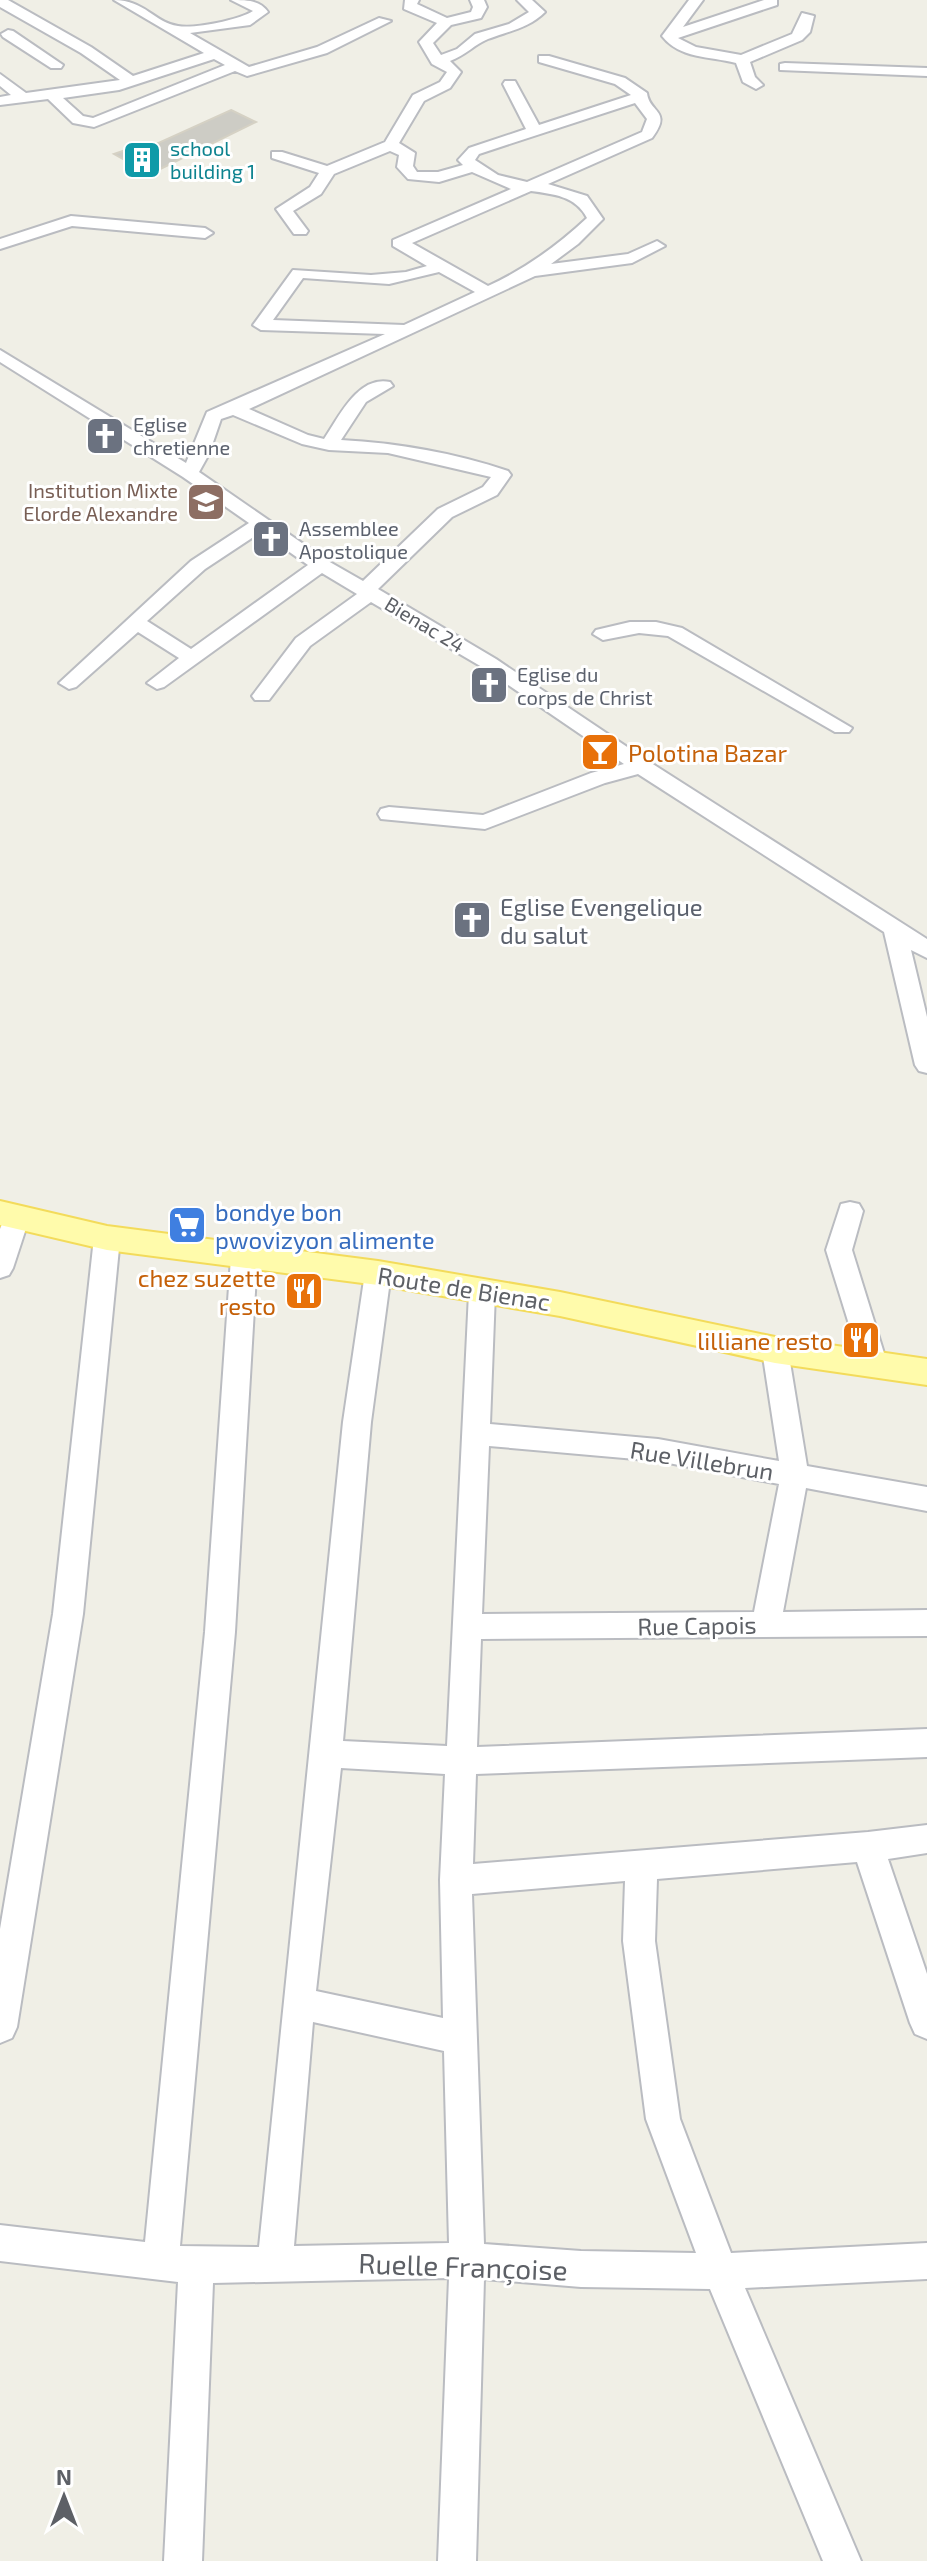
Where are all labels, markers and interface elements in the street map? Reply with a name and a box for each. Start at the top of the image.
place label: school building 1 [170,136,255,183]
building icon: school building 1 [121,139,163,181]
place label: Eglise chretienne [133,412,230,459]
church icon: Eglise chretienne [84,415,126,457]
place label: Institution Mixte Elorde Alexandre [23,478,178,525]
school or university icon: Institution Mixte Elorde Alexandre [185,481,227,523]
place label: Assemblee Apostolique [299,516,408,563]
church icon: Assemblee Apostolique [250,518,292,560]
street label: Bienac 24 [381,591,469,657]
place label: Eglise du corps de Christ [517,662,653,709]
church icon: Eglise du corps de Christ [468,664,510,706]
bar icon: Polotina Bazar [579,731,621,773]
place label: Polotina Bazar [628,738,787,767]
place label: Eglise Evengelique du salut [500,892,703,949]
church icon: Eglise Evengelique du salut [451,899,493,941]
place label: bondye bon pwovizyon alimente [215,1197,435,1254]
supermarket icon: bondye bon pwovizyon alimente [166,1204,208,1246]
street label: Route de Bienac [376,1260,552,1316]
place label: chez suzette resto [138,1263,276,1320]
restaurant icon: chez suzette resto [283,1270,325,1312]
restaurant icon: lilliane resto [840,1319,882,1361]
place label: lilliane resto [697,1326,833,1355]
street label: Rue Villebrun [628,1434,776,1486]
street label: Rue Capois [637,1609,757,1641]
street label: Ruelle Françoise [358,2245,568,2288]
north arrow [24,2457,104,2537]
text: N [56,2463,72,2489]

